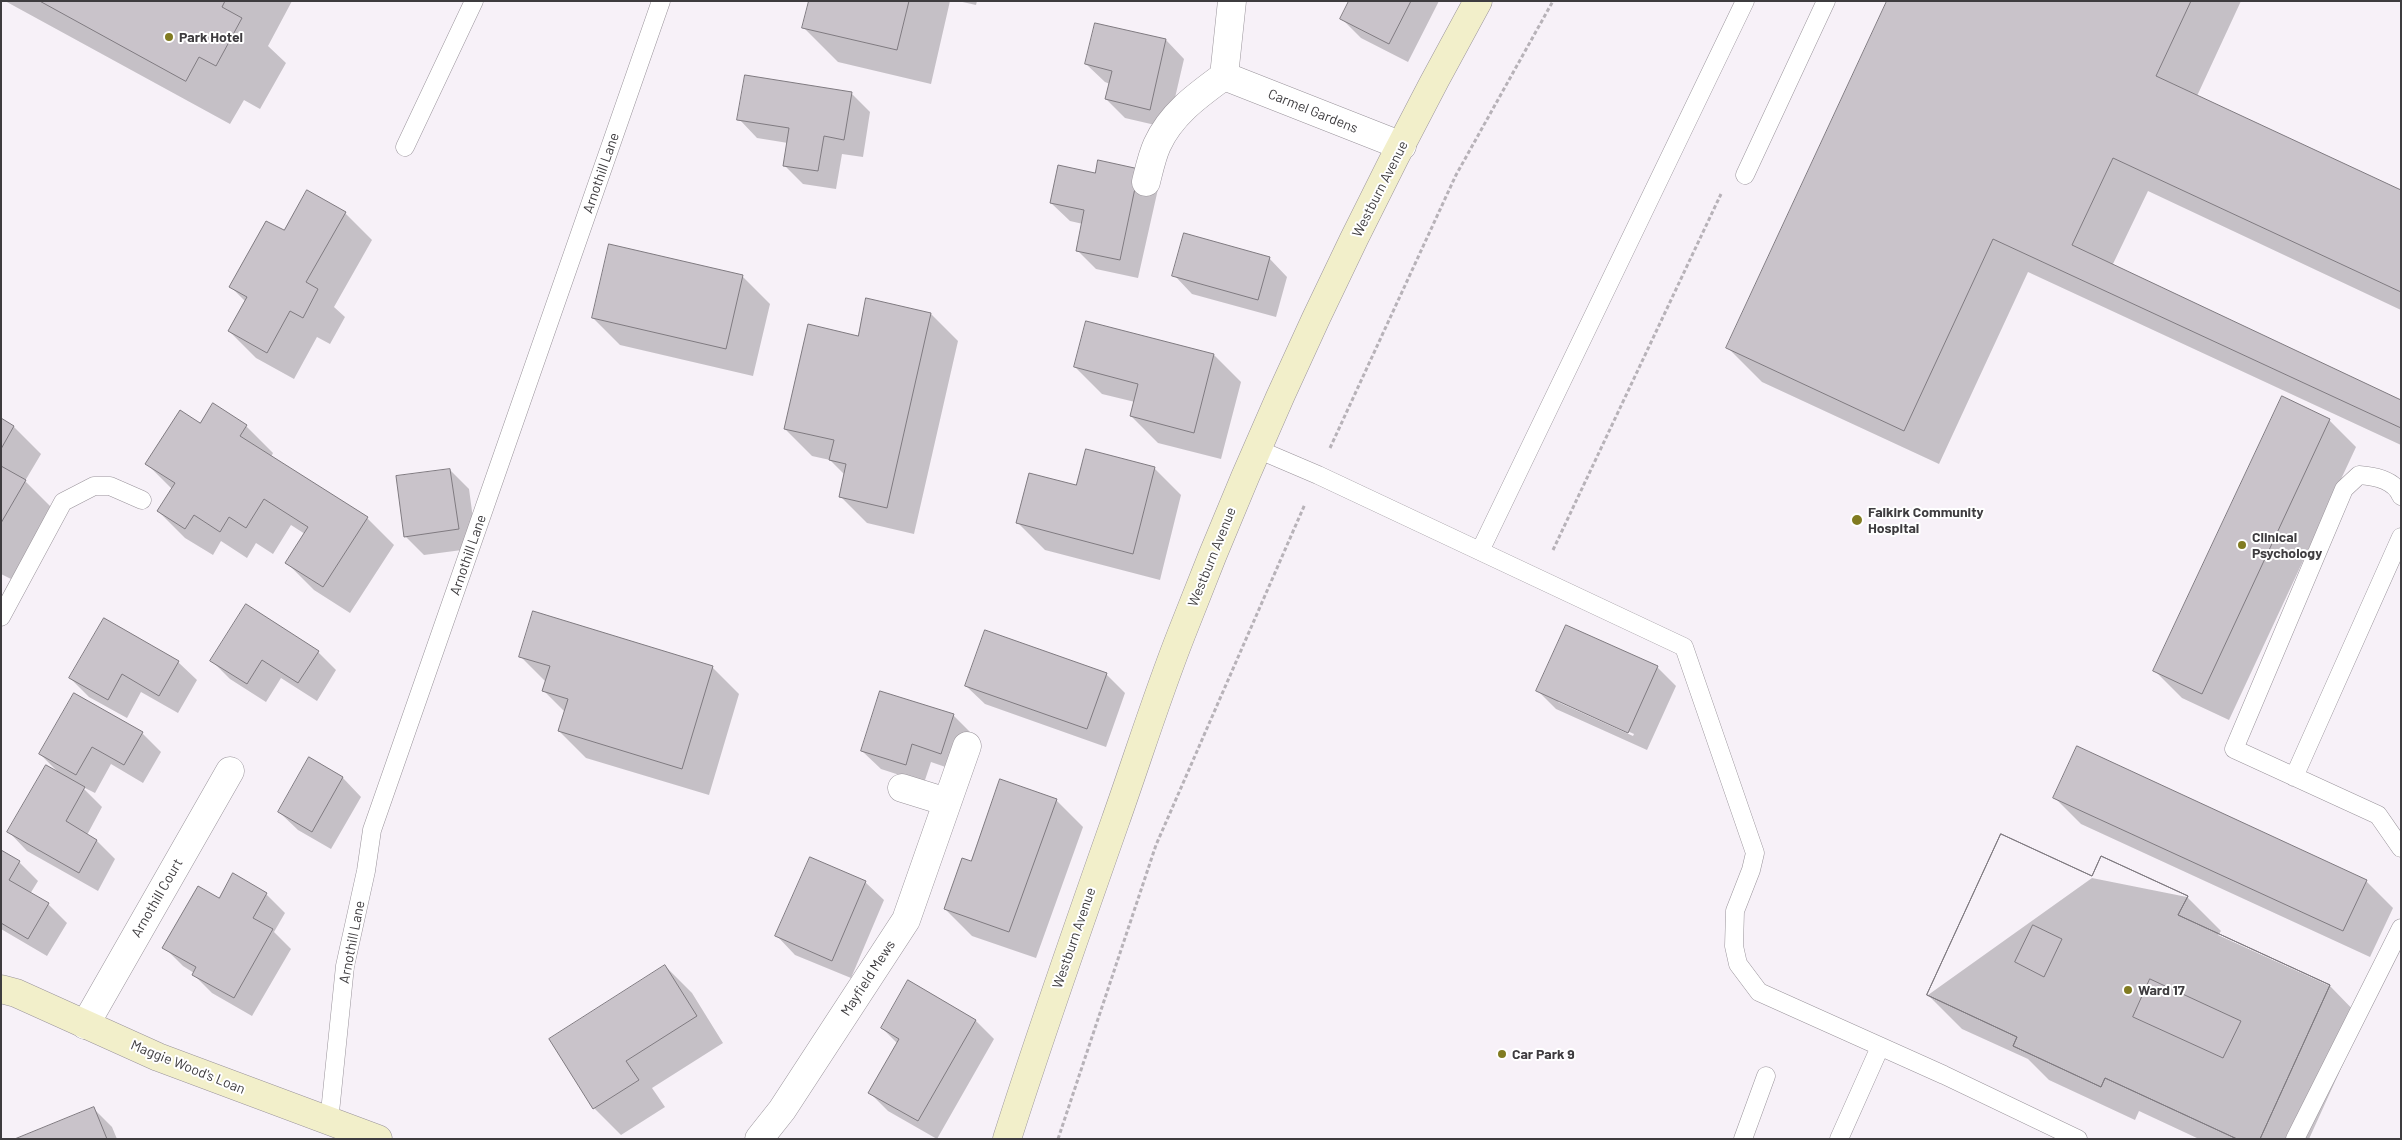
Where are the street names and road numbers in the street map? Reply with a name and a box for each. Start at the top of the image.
street label: Carmel Gardens [1266,85,1360,137]
street label: Arnothill Lane [579,131,623,215]
street label: Westburn Avenue [1348,138,1412,240]
street label: Westburn Avenue [1184,505,1240,609]
street label: Arnothill Lane [446,513,490,597]
street label: Arnothill Court [128,856,186,940]
street label: Westburn Avenue [1049,885,1099,991]
street label: Arnothill Lane [336,899,368,985]
street label: Mayfield Mews [837,937,899,1019]
street label: Maggie Wood's Loan [128,1036,248,1098]

